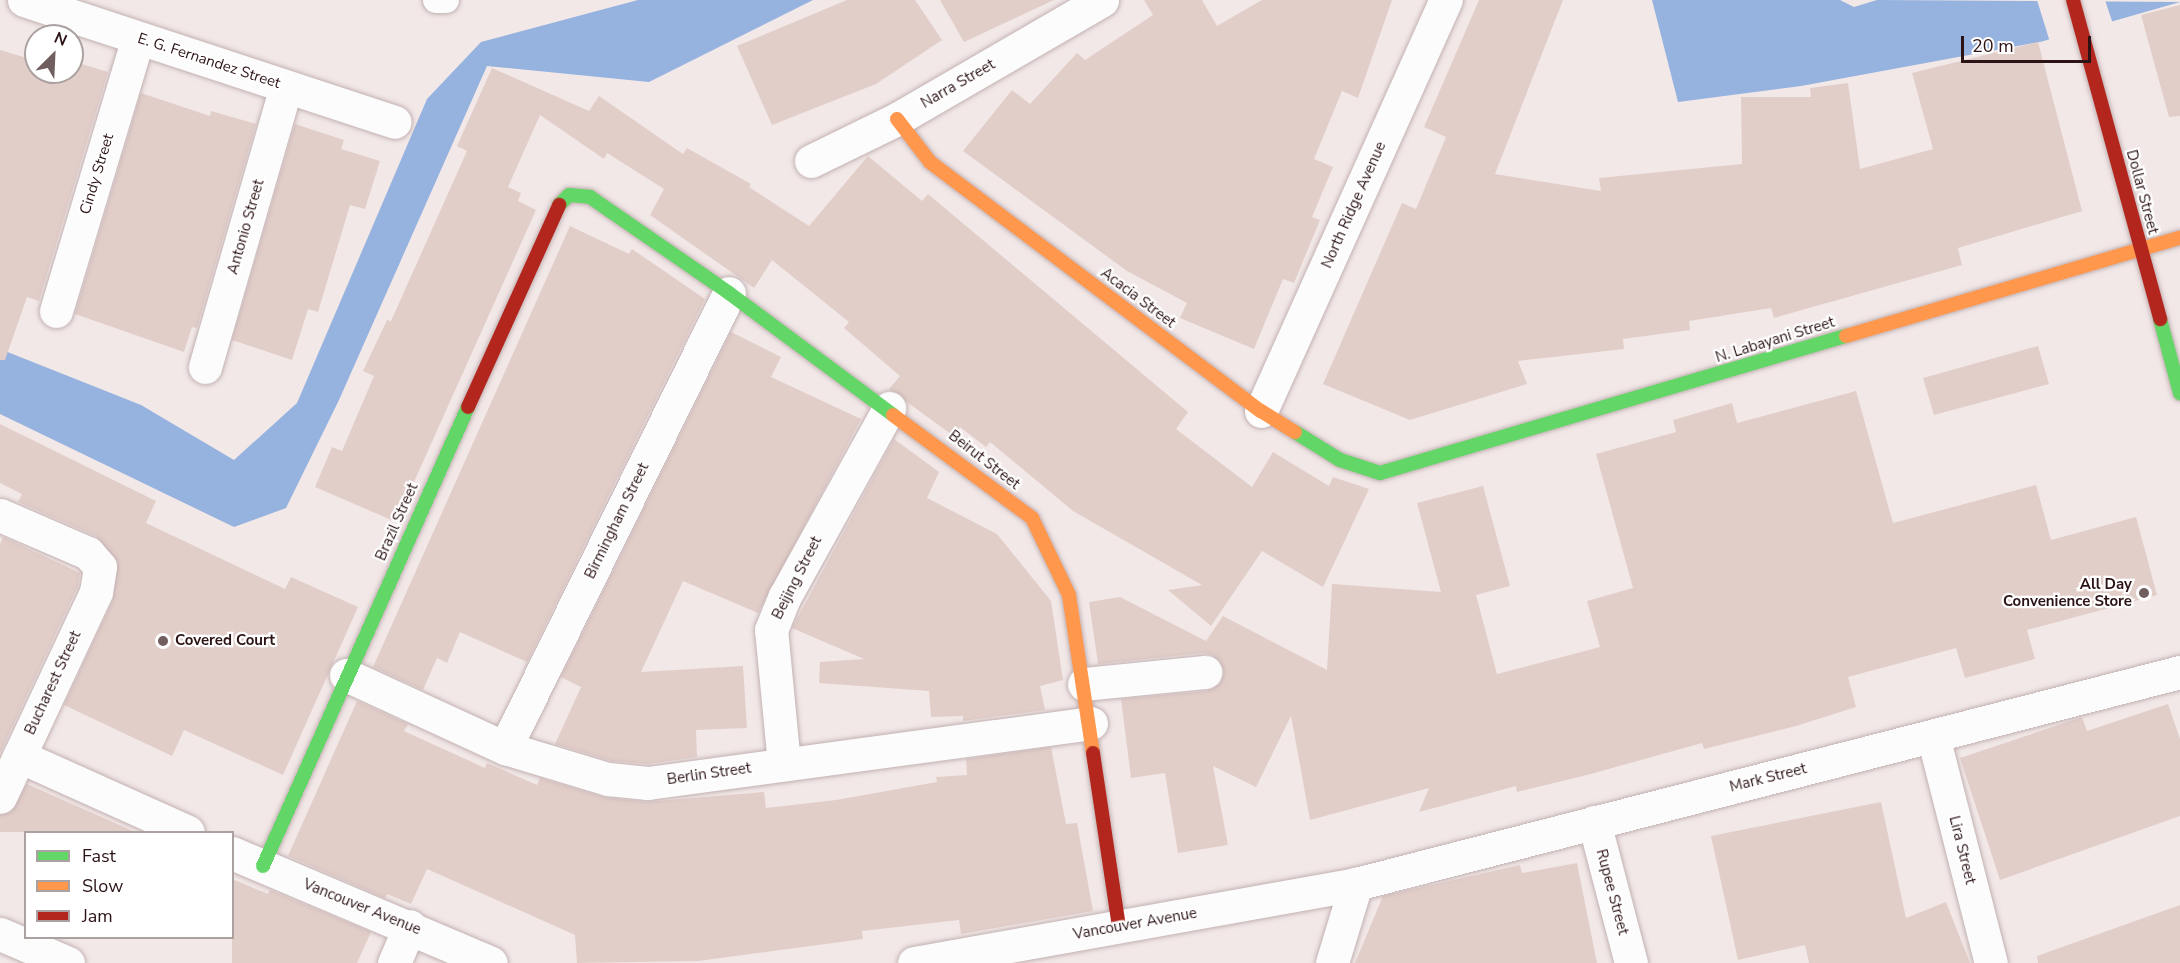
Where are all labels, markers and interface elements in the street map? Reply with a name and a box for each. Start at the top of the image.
north arrow [24,24,84,84]
scale bar [1964,24,2094,62]
text: N [51,27,70,52]
street label: E. G. Fernandez Street [135,29,283,93]
text: 20 m [1972,34,2014,58]
street label: Narra Street [918,56,998,112]
street label: Cindy Street [76,132,118,216]
street label: North Ridge Avenue [1318,139,1390,271]
street label: Dollar Street [2122,148,2162,236]
street label: Antonio Street [224,177,268,277]
street label: Acacia Street [1097,264,1179,332]
street label: N. Labayani Street [1713,313,1837,367]
street label: Beirut Street [945,427,1023,493]
street label: Birmingham Street [581,460,653,582]
street label: Brazil Street [372,480,422,564]
street label: Beijing Street [768,534,826,622]
place label: All Day Convenience Store [2003,575,2132,610]
marker: All Day Convenience Store [2137,586,2151,600]
street label: Bucharest Street [21,628,85,738]
place label: Covered Court [175,632,275,650]
marker: Covered Court [156,634,170,648]
street label: Berlin Street [666,759,752,789]
street label: Mark Street [1728,760,1808,796]
street label: Lira Street [1945,814,1979,886]
legend [24,831,234,939]
text: Fast [82,844,116,868]
street label: Rupee Street [1592,847,1632,937]
text: Slow [82,874,123,898]
street label: Vancouver Avenue [301,875,423,939]
text: Jam [82,904,113,928]
street label: Vancouver Avenue [1072,904,1198,944]

